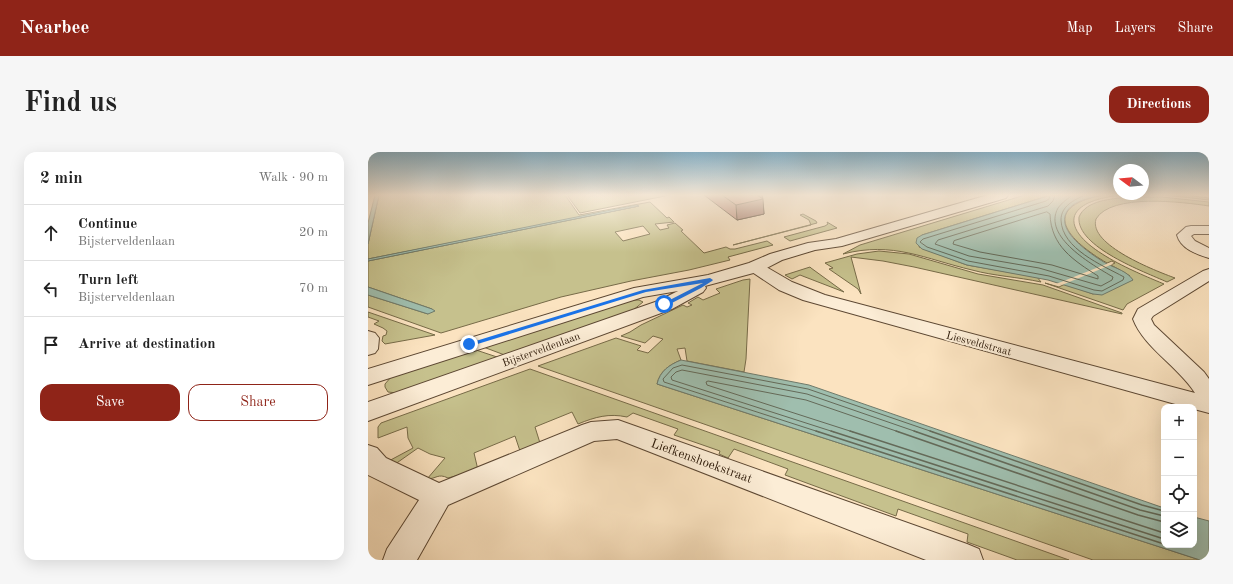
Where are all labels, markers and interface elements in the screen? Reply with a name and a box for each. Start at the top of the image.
text: Nearbee [20,19,89,38]
text: Map [1067,21,1093,35]
text: Layers [1115,21,1156,35]
text: Share [1178,21,1213,35]
button: Directions [1109,86,1209,123]
text: Find us [24,90,117,118]
north arrow [1113,164,1149,200]
text: 2 min [40,170,83,187]
text: Walk · 90 m [259,171,328,184]
text: Continue [78,217,137,232]
icon: ahead [40,222,62,244]
text: 20 m [299,226,328,239]
text: Bijsterveldenlaan [78,235,175,248]
text: Turn left [78,273,138,288]
icon: left [40,278,62,300]
text: 70 m [299,282,328,295]
text: Bijsterveldenlaan [78,291,175,304]
route start [655,295,673,313]
street label: Liesveldstraat [945,330,1013,358]
street label: Bijsterveldenlaan [501,331,582,370]
icon: arrive [40,334,62,356]
route end [460,335,478,353]
text: Arrive at destination [78,337,216,352]
button: Save [40,384,180,421]
button: Share [188,384,328,421]
map controls [1161,404,1197,548]
button: + [1161,404,1197,440]
street label: Liefkenshoekstraat [649,437,754,486]
button: − [1161,440,1197,476]
button: locate [1161,476,1197,512]
button: layers [1161,512,1197,548]

